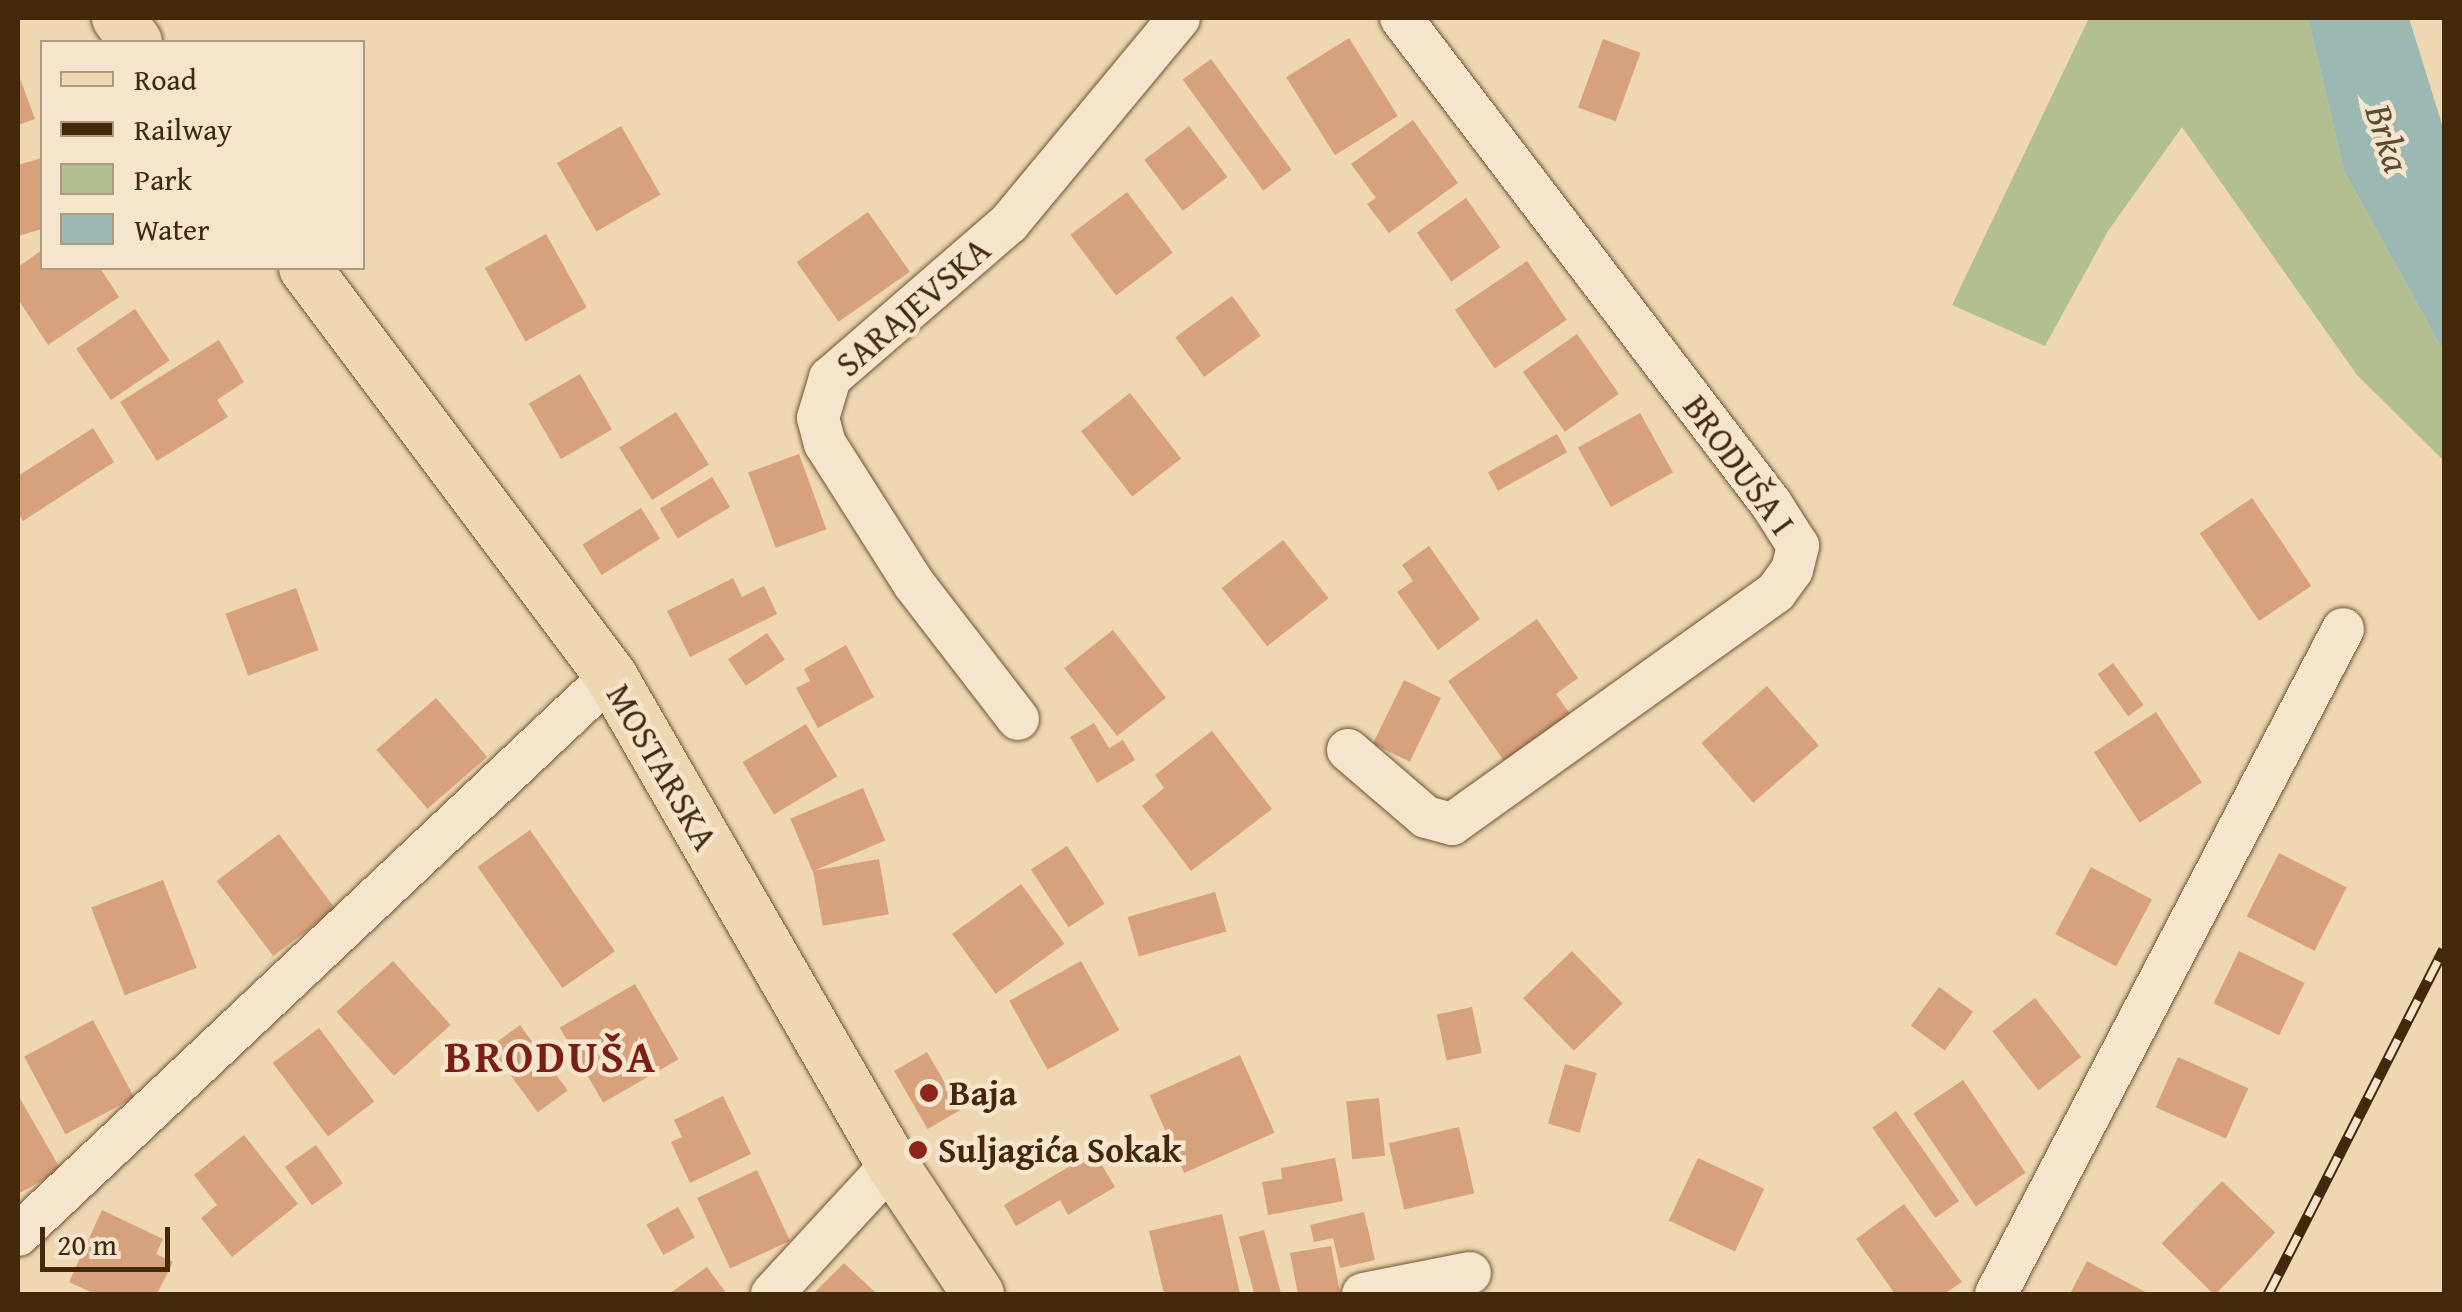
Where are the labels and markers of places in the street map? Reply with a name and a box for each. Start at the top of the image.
place label: Baja [949,1072,1017,1114]
marker: Baja [918,1082,940,1104]
place label: Suljagića Sokak [938,1129,1181,1171]
marker: Suljagića Sokak [907,1139,929,1161]

